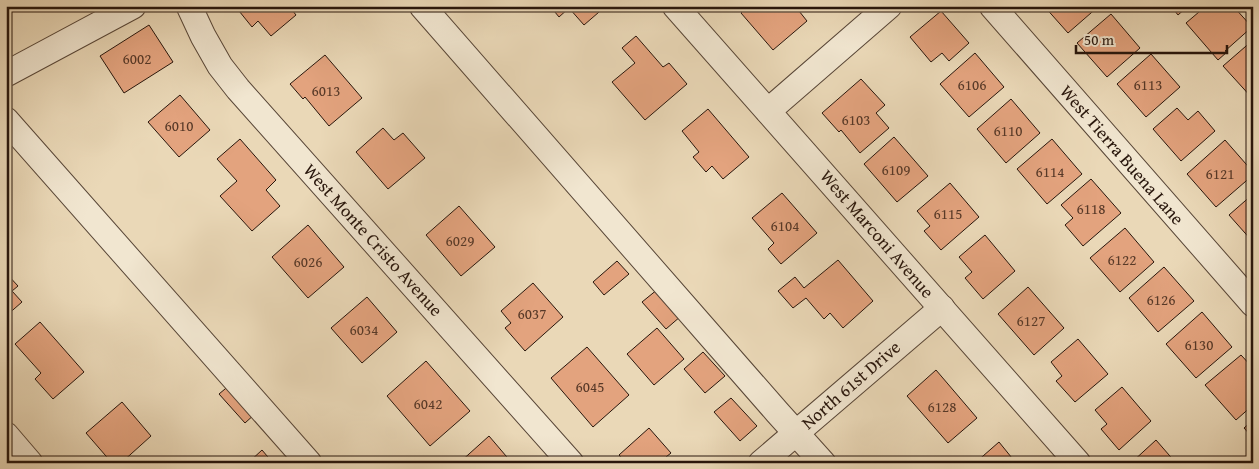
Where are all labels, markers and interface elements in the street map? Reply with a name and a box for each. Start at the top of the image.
scale bar [1076,22,1228,54]
text: 50 m [1084,29,1115,50]
house number: 6002 [123,48,151,69]
house number: 6106 [958,74,986,95]
house number: 6113 [1134,74,1162,95]
street label: West Tierra Buena Lane [1054,79,1191,231]
house number: 6013 [312,80,340,101]
house number: 6103 [842,109,870,130]
house number: 6010 [165,115,193,136]
house number: 6110 [994,120,1022,141]
street label: West Monte Cristo Avenue [297,157,449,322]
house number: 6109 [882,159,910,180]
house number: 6114 [1036,161,1064,182]
street label: West Marconi Avenue [814,163,941,304]
house number: 6121 [1206,163,1234,184]
house number: 6118 [1077,198,1105,219]
house number: 6115 [934,203,962,224]
house number: 6104 [771,215,799,236]
house number: 6029 [446,230,474,251]
house number: 6122 [1108,249,1136,270]
house number: 6026 [294,251,322,272]
house number: 6126 [1147,289,1175,310]
house number: 6037 [518,303,546,324]
house number: 6127 [1017,310,1045,331]
house number: 6034 [350,319,378,340]
street label: North 61st Drive [795,334,906,435]
house number: 6130 [1185,334,1213,355]
house number: 6045 [576,376,604,397]
house number: 6042 [414,393,442,414]
house number: 6128 [928,396,956,417]

